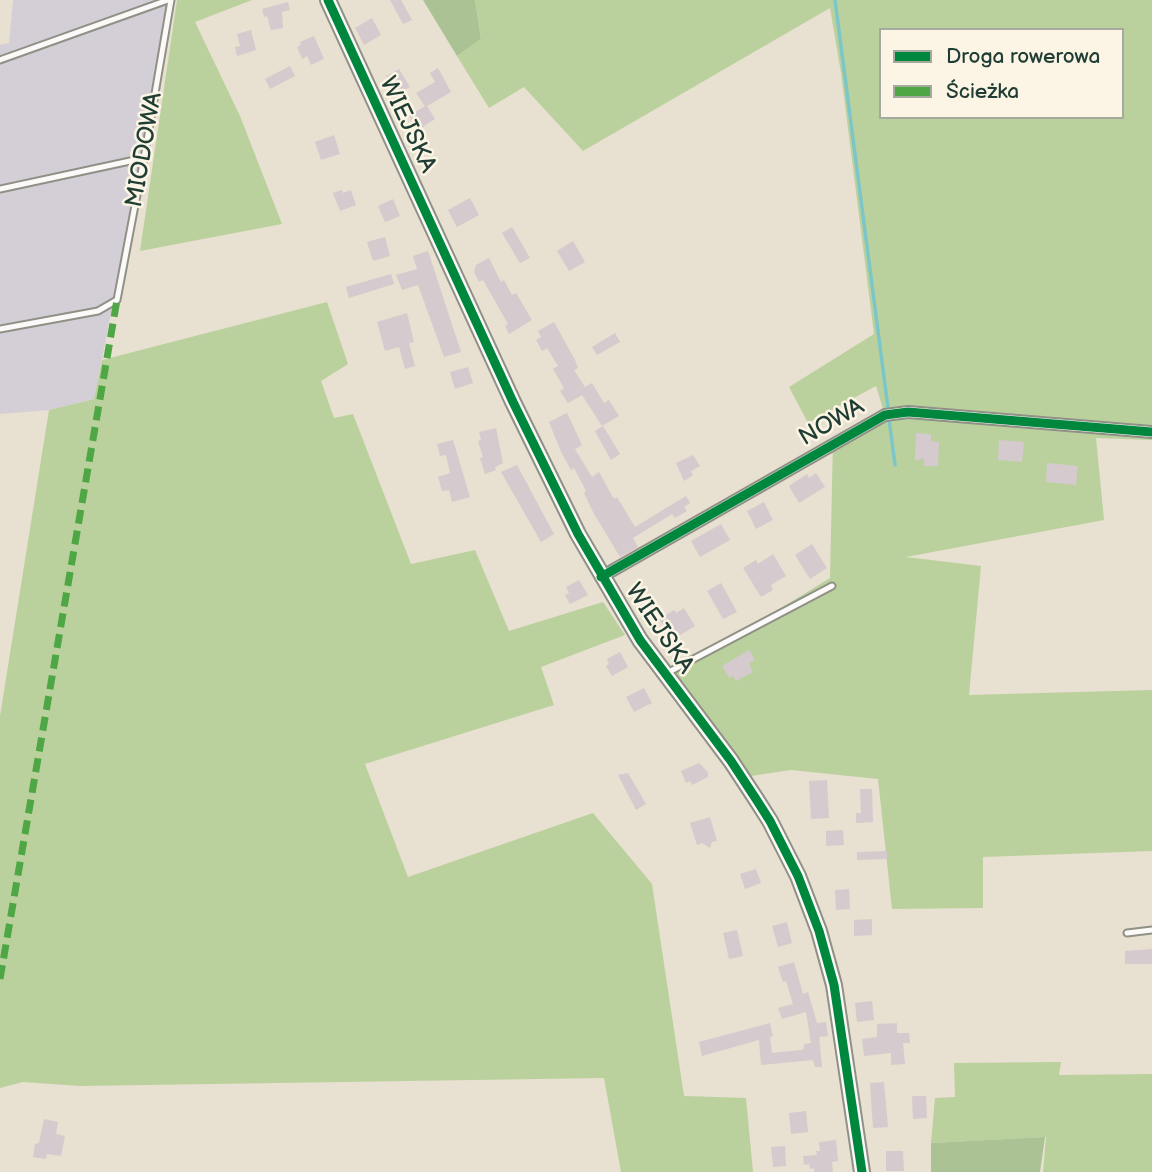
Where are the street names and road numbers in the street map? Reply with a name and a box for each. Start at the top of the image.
street label: WIEJSKA [372,72,442,178]
street label: MIODOWA [121,90,169,210]
street label: NOWA [794,393,870,453]
street label: WIEJSKA [618,578,700,680]

